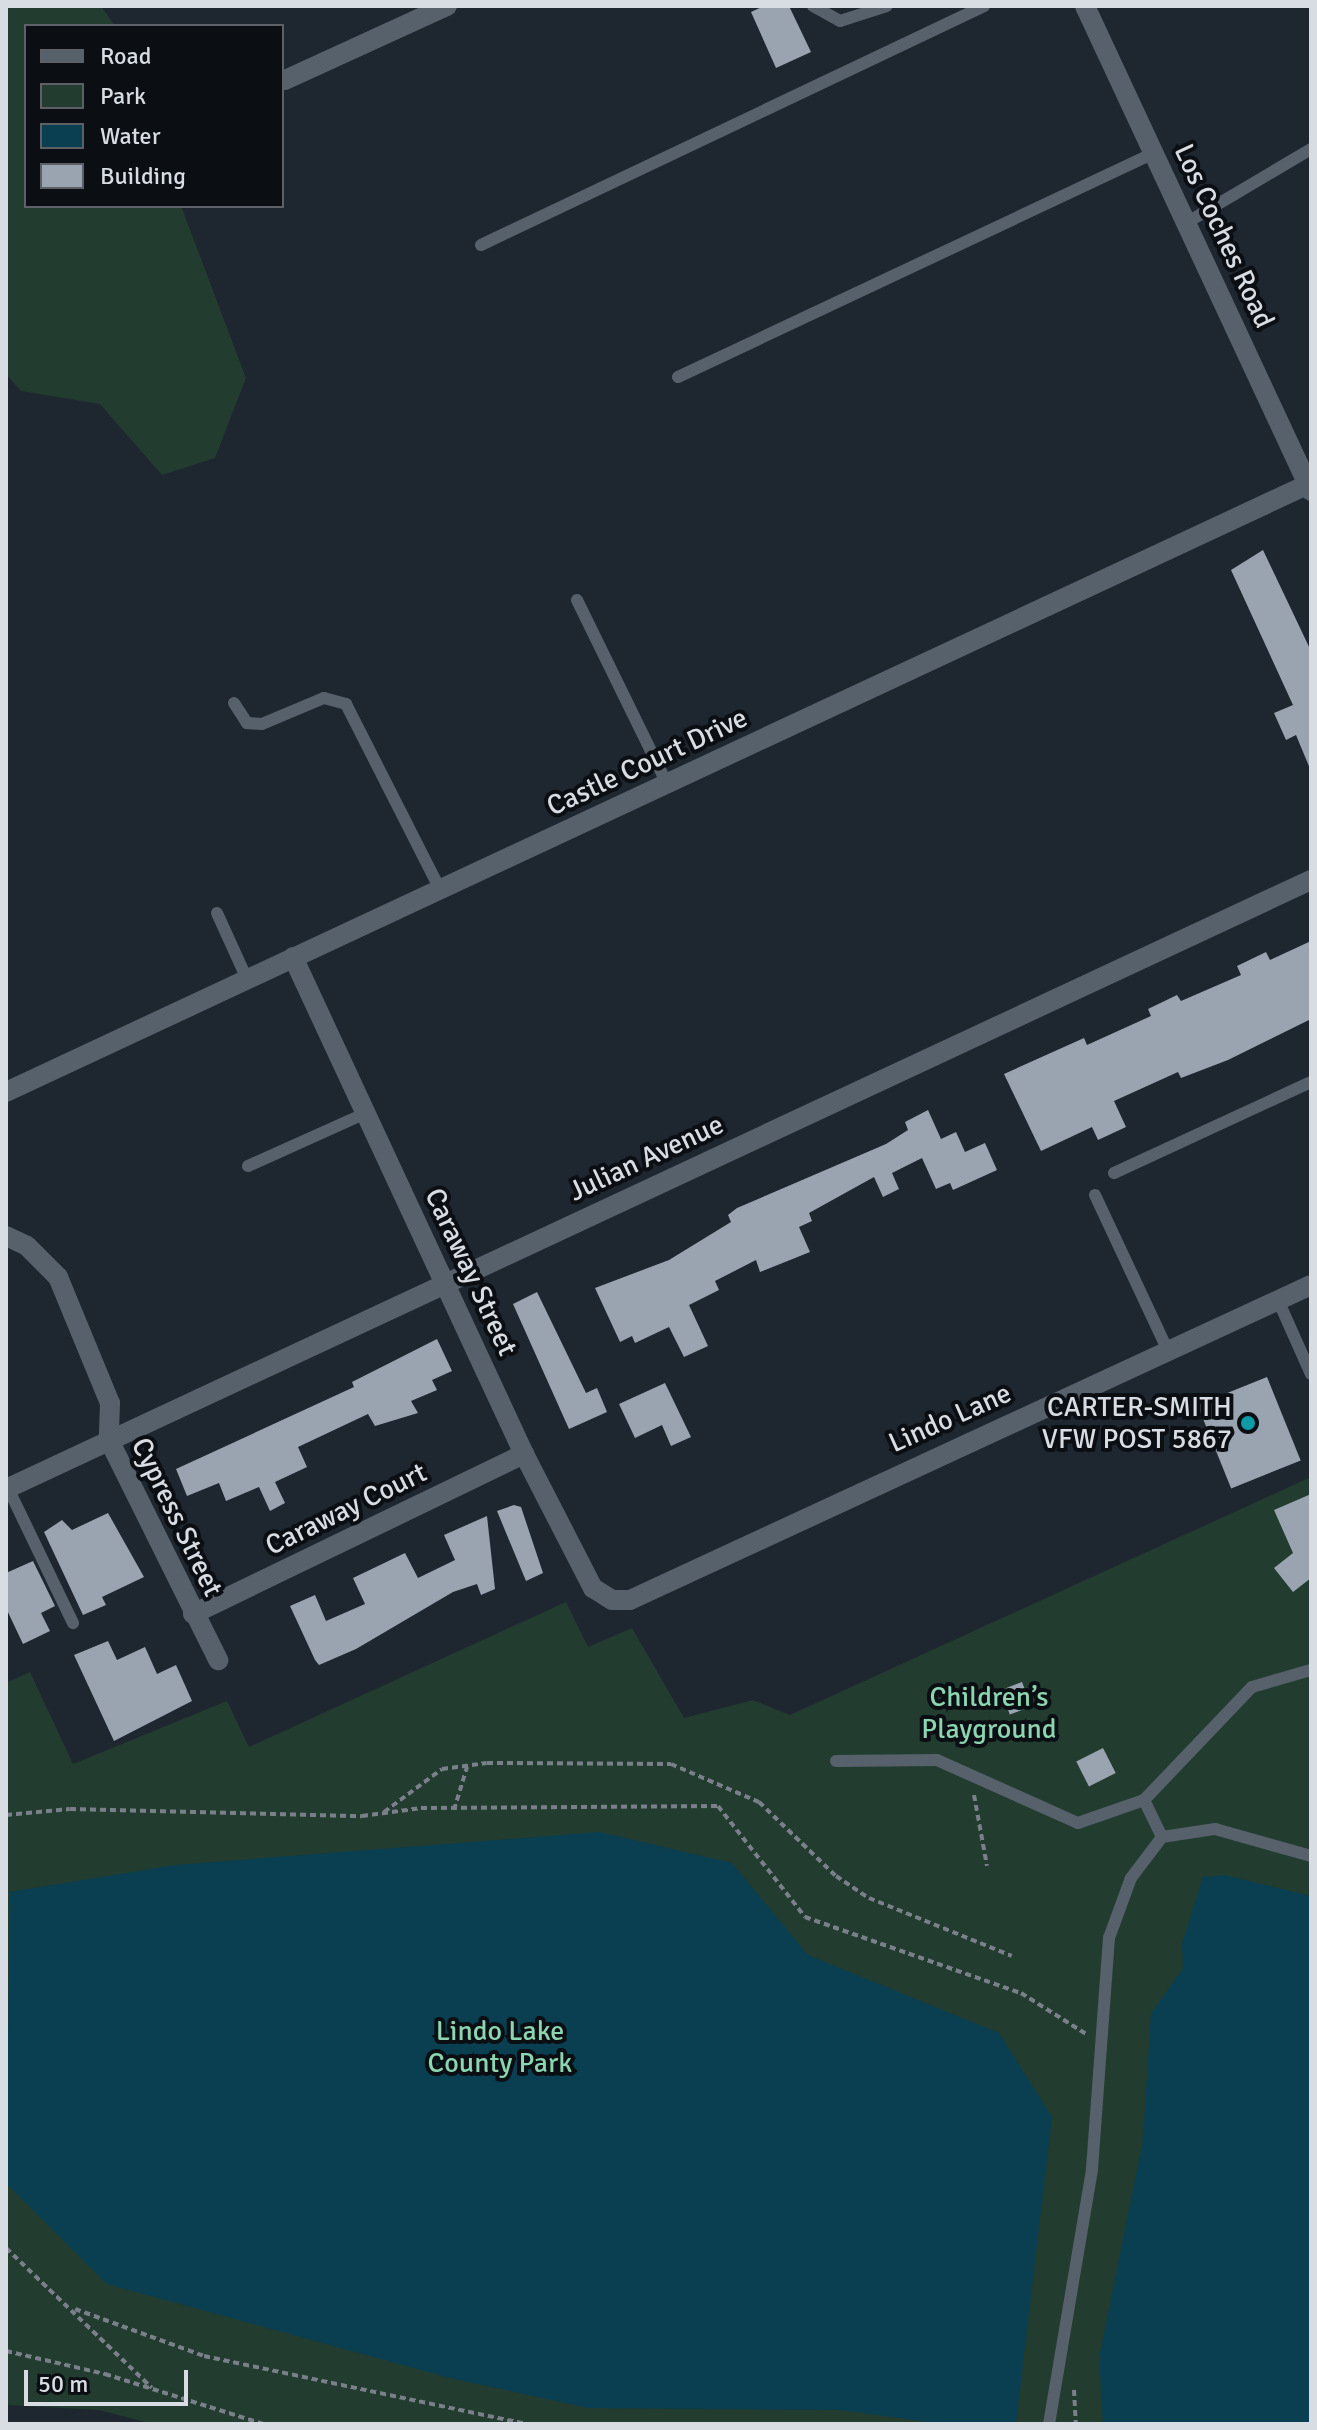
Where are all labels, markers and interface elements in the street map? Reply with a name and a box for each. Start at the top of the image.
legend [24,24,284,208]
text: Road [100,41,151,71]
text: Park [100,81,146,111]
text: Water [100,121,160,151]
street label: Los Coches Road [1167,139,1281,333]
text: Building [100,161,186,191]
street label: Castle Court Drive [542,701,752,823]
street label: Julian Avenue [563,1108,729,1208]
street label: Caraway Street [418,1183,524,1361]
street label: Lindo Lane [884,1376,1016,1460]
place label: CARTER-SMITH VFW POST 5867 [1042,1390,1232,1456]
marker: CARTER-SMITH VFW POST 5867 [1239,1414,1257,1432]
street label: Cypress Street [124,1432,230,1602]
street label: Caraway Court [260,1456,432,1562]
park label: Children’s Playground [921,1680,1057,1746]
park label: Lindo Lake County Park [428,2014,572,2080]
scale bar [28,2354,192,2404]
text: 50 m [38,2369,88,2399]

